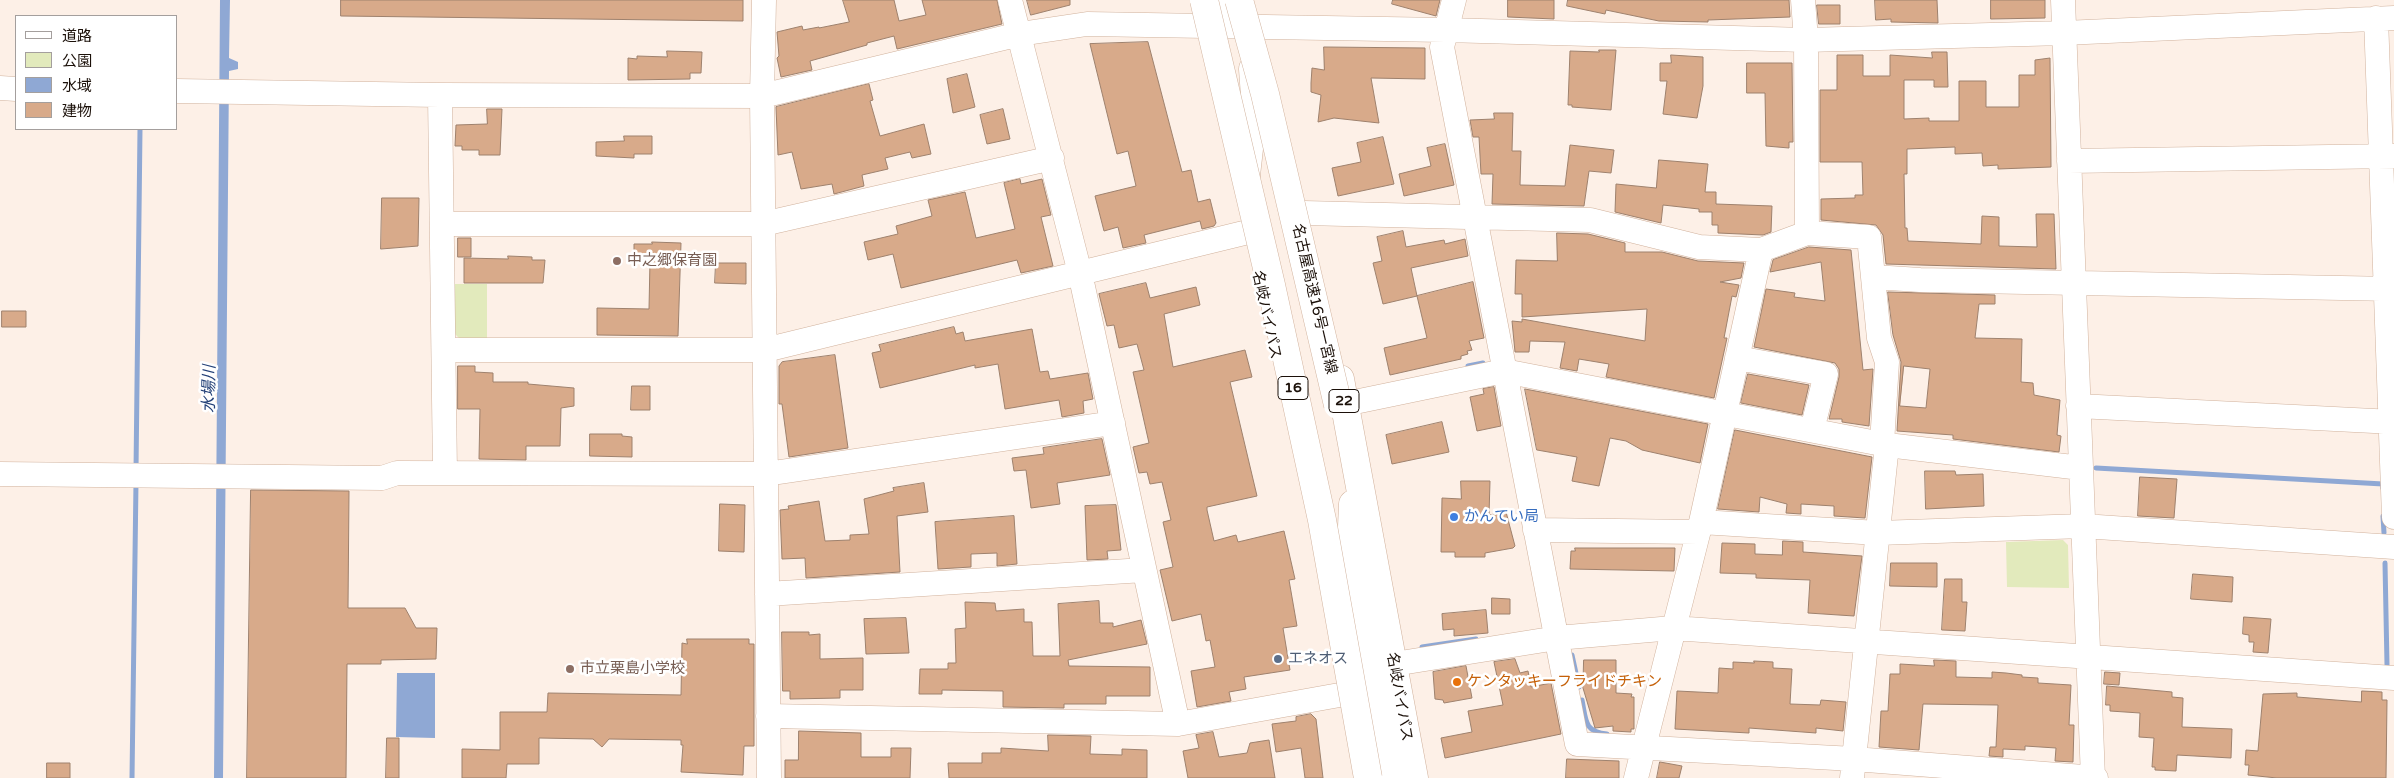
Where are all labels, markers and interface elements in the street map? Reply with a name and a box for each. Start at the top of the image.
legend [15,15,178,130]
text: 道路 [62,27,92,45]
text: 公園 [62,52,92,70]
text: 水域 [62,77,92,95]
text: 建物 [62,102,92,120]
street label: 名古屋高速16号一宮線 [1288,222,1340,376]
place label: 中之郷保育園 [627,252,717,270]
marker: 中之郷保育園 [611,255,623,267]
street label: 名岐バイパス [1248,269,1284,361]
water label: 水場川 [200,365,220,413]
road number: 16 [1278,376,1308,399]
road number: 22 [1329,390,1359,412]
place label: かんてい局 [1464,508,1539,526]
marker: かんてい局 [1448,511,1460,523]
place label: エネオス [1288,650,1348,668]
street label: 名岐バイパス [1382,651,1416,743]
marker: エネオス [1272,653,1284,665]
place label: 市立栗島小学校 [580,660,685,678]
marker: 市立栗島小学校 [564,663,576,675]
place label: ケンタッキーフライドチキン [1467,673,1662,691]
marker: ケンタッキーフライドチキン [1451,676,1463,688]

